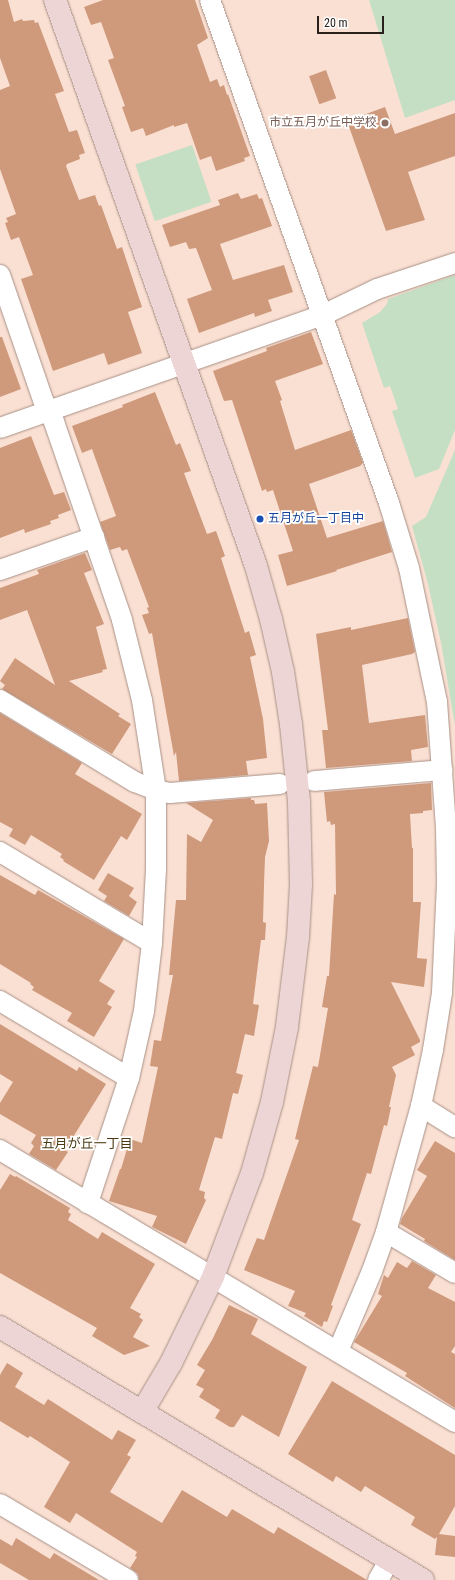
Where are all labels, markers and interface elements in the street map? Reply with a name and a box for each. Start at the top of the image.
scale bar [319,8,386,34]
text: 20 m [324,16,348,30]
place label: 市立五月が丘中学校 [269,116,377,130]
marker: 市立五月が丘中学校 [380,118,390,128]
place label: 五月が丘一丁目中 [268,512,364,526]
marker: 五月が丘一丁目中 [255,514,265,524]
district label: 五月が丘一丁目 [42,1136,132,1152]

